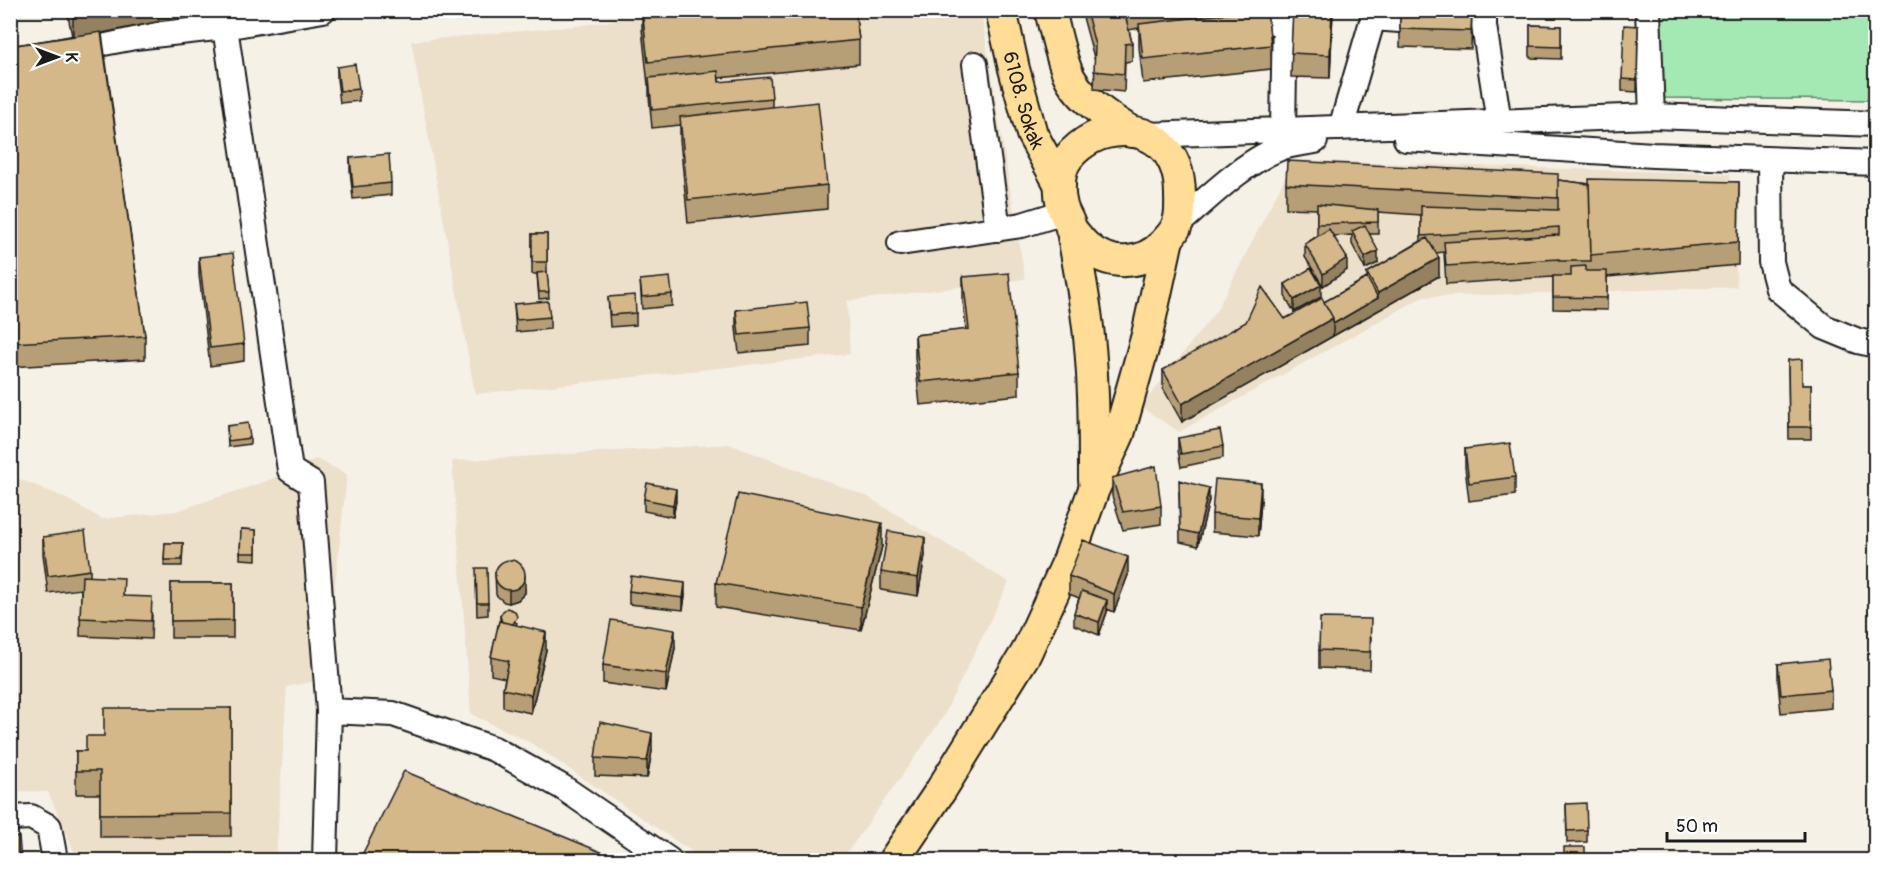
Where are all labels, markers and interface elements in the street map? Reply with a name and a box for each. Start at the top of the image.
north arrow [27,27,87,87]
street label: 6108. Sokak [998,49,1050,154]
text: K [61,52,81,62]
scale bar [1667,805,1805,843]
text: 50 m [1676,815,1718,838]

